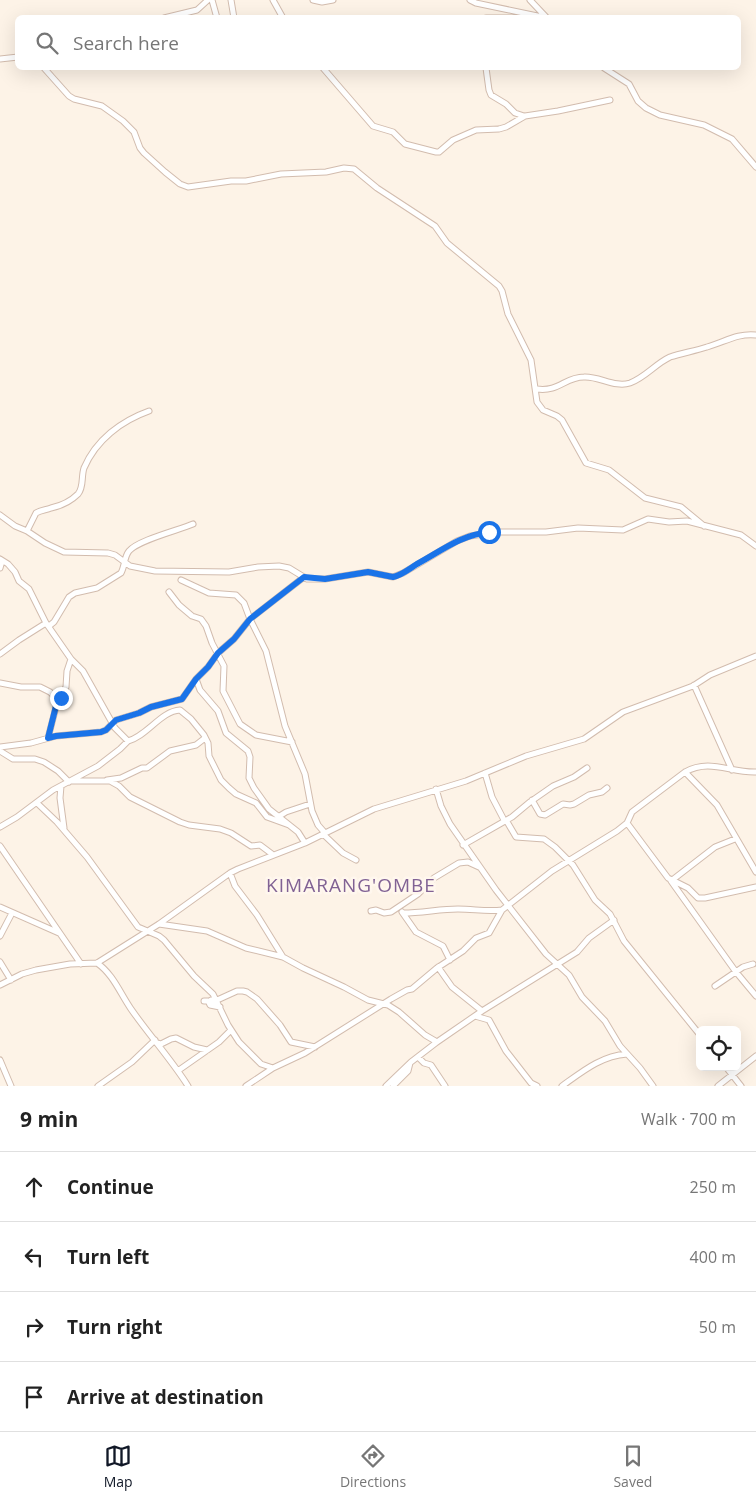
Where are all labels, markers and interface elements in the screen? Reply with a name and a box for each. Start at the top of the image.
search box [15,15,741,70]
icon: search [33,29,61,57]
text: Search here [73,30,179,56]
route start [478,521,501,544]
route end [50,687,73,710]
district label: KIMARANG'OMBE [266,872,436,898]
map controls [696,1026,741,1071]
button: locate [696,1026,741,1071]
text: 9 min [20,1105,78,1133]
text: Walk · 700 m [641,1108,736,1130]
icon: ahead [20,1173,48,1201]
text: Continue [67,1174,154,1200]
text: 250 m [690,1176,736,1198]
icon: left [20,1243,48,1271]
text: Turn left [67,1244,149,1270]
text: 400 m [690,1246,736,1268]
icon: right [20,1313,48,1341]
text: Turn right [67,1314,162,1340]
text: 50 m [699,1316,736,1338]
icon: arrive [20,1383,48,1411]
text: Arrive at destination [67,1384,264,1410]
tab: Map [104,1442,133,1491]
tab: Directions [340,1442,406,1491]
tab: Saved [613,1442,652,1491]

